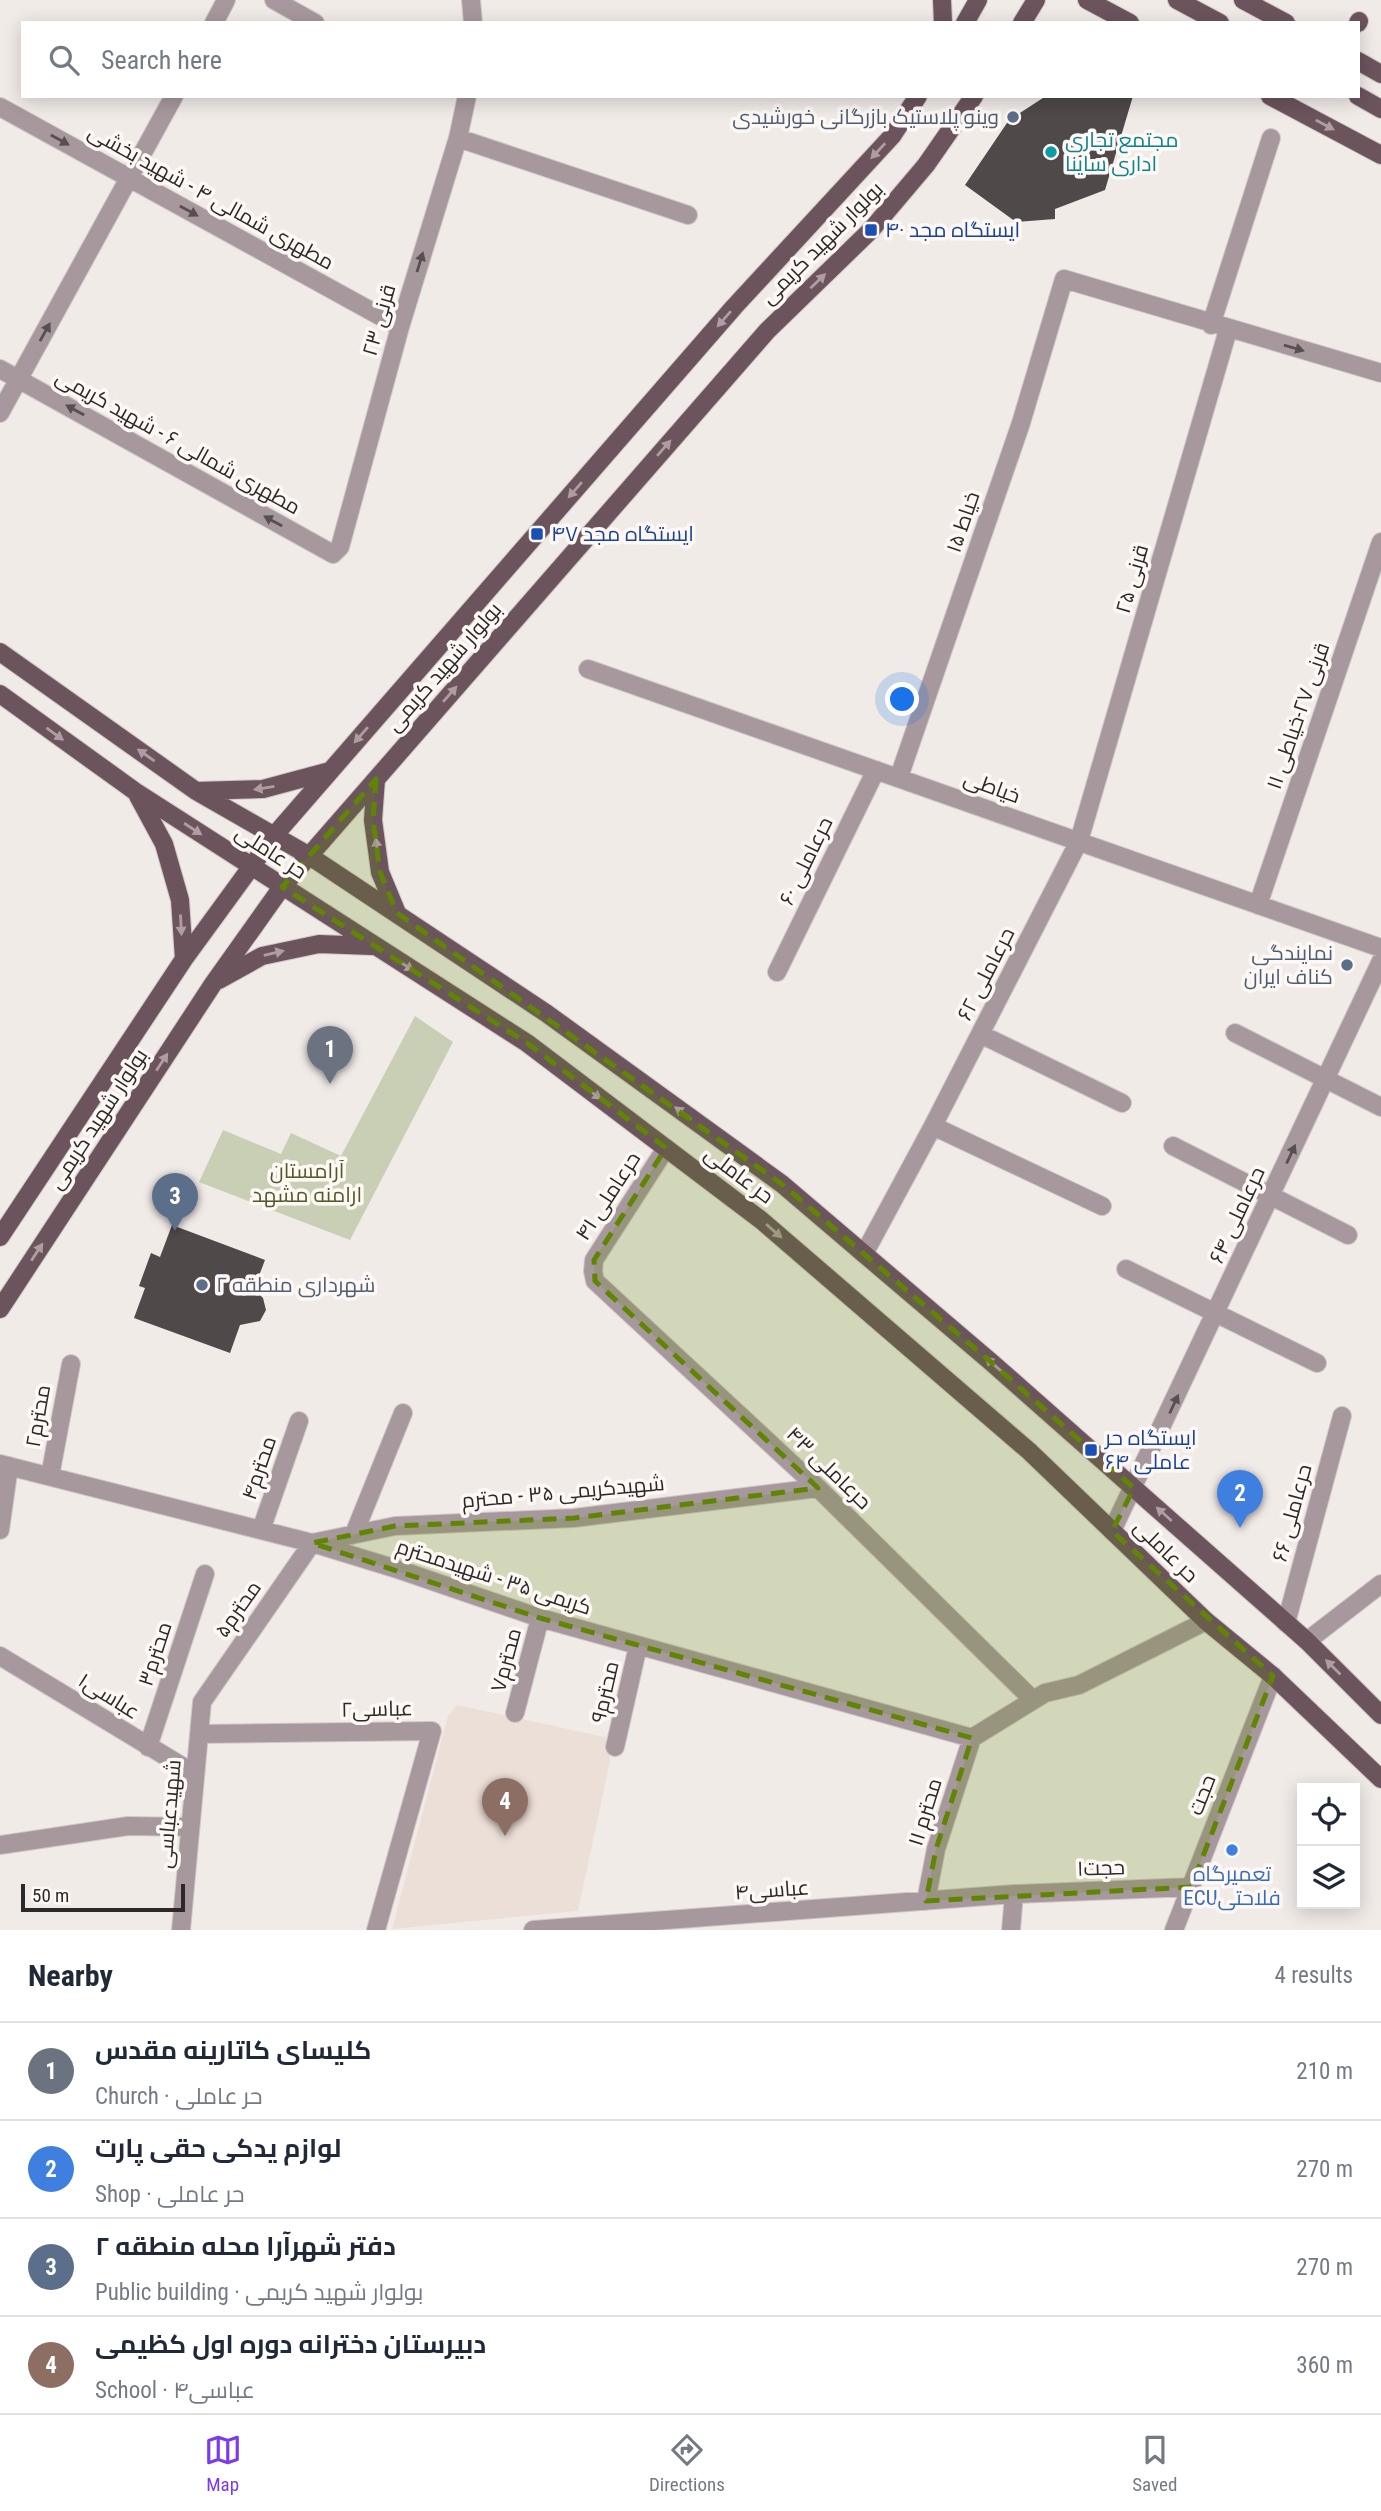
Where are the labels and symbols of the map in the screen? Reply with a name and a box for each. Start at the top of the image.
place label: وینو پلاستیک بازرگانی خورشیدی [732,105,999,131]
marker: وینو پلاستیک بازرگانی خورشیدی [1005,109,1021,125]
street label: مطهری شمالی ۴ - شهید بخشی [84,119,338,276]
one-way arrow [1315,120,1335,131]
place label: مجتمع تجاری اداری ساینا [1065,128,1178,177]
one-way arrow [50,134,70,145]
one-way arrow [870,142,886,160]
marker: مجتمع تجاری اداری ساینا [1043,144,1059,160]
street label: بولوار شهید کریمی [756,177,889,310]
one-way arrow [179,205,199,217]
place label: ایستگاه مجد ۴۰ [885,218,1020,242]
marker: ایستگاه مجد ۴۰ [863,222,879,238]
one-way arrow [415,251,426,272]
one-way arrow [809,274,826,290]
street label: قرنی ۲۳ [357,281,402,359]
one-way arrow [717,310,732,327]
one-way arrow [39,322,51,342]
one-way arrow [1283,344,1304,354]
street label: مطهری شمالی ۶ - شهید کریمی [51,365,305,520]
one-way arrow [65,404,84,416]
one-way arrow [656,439,672,457]
one-way arrow [567,481,583,499]
street label: خیاط ۱۵ [941,488,985,556]
one-way arrow [264,515,283,527]
place label: ایستگاه مجد ۴۷ [551,522,694,546]
marker: ایستگاه مجد ۴۷ [529,526,545,542]
street label: قرنی ۲۵ [1111,542,1154,617]
street label: بولوار شهید کریمی [382,598,507,737]
street label: قرنی ۲۷-خیاطی ۱۱ [1262,640,1335,793]
your location [885,682,919,716]
one-way arrow [442,685,458,702]
one-way arrow [46,727,64,741]
one-way arrow [354,727,369,744]
one-way arrow [137,749,155,763]
street label: خیاطی [960,766,1023,809]
one-way arrow [253,782,275,793]
street label: حرعاملی ۶۰ [774,813,839,909]
street label: حر عاملی [230,820,311,885]
one-way arrow [183,823,203,836]
one-way arrow [371,837,382,859]
one-way arrow [176,914,187,936]
street label: حرعاملی ۶۲ [952,924,1021,1025]
place label: نمایندگی کناف ایران [1244,941,1333,990]
one-way arrow [263,948,285,959]
marker: نمایندگی کناف ایران [1339,957,1355,973]
one-way arrow [395,959,415,972]
pin: 1 [307,1026,353,1084]
street label: بولوار شهید کریمی [44,1044,153,1194]
one-way arrow [155,1052,168,1071]
one-way arrow [584,1086,602,1100]
one-way arrow [674,1106,692,1120]
street label: حر عاملی [699,1141,778,1209]
one-way arrow [1285,1144,1296,1164]
street label: حرعاملی ۴۱ [571,1147,646,1245]
park label: آرامستان ارامنه مشهد [252,1159,362,1208]
street label: حرعاملی ۶۴ [1204,1163,1271,1268]
pin: 3 [152,1173,198,1231]
one-way arrow [765,1223,783,1239]
one-way arrow [31,1242,44,1262]
place label: شهرداری منطقه ۲ [216,1273,375,1298]
marker: شهرداری منطقه ۲ [194,1277,210,1293]
one-way arrow [984,1356,1002,1372]
street label: محترم۲ [21,1383,57,1449]
one-way arrow [1168,1394,1179,1414]
street label: حرعاملی ۴۳ [781,1422,876,1515]
place label: ایستگاه حر عاملی ۶۴ [1104,1426,1197,1475]
street label: محترم۴ [237,1433,283,1504]
marker: ایستگاه حر عاملی ۶۴ [1083,1442,1099,1458]
street label: حرعاملی ۶۶ [1267,1462,1317,1565]
pin: 2 [1217,1470,1263,1528]
street label: شهیدکریمی ۳۵ - محترم [461,1471,666,1515]
one-way arrow [1155,1507,1172,1523]
street label: حر عاملی [1128,1515,1203,1588]
street label: کریمی ۳۵ - شهیدمحترم [393,1534,594,1622]
street label: محترم۵ [210,1576,268,1643]
street label: محترم۳ [133,1619,179,1690]
street label: محترم۷ [486,1626,528,1695]
one-way arrow [1324,1658,1341,1675]
street label: محترم۹ [586,1659,626,1726]
street label: عباسی۱ [74,1668,144,1725]
street label: عباسی۲ [341,1696,413,1723]
street label: شهیدعباسی [152,1758,187,1870]
street label: حجت [1183,1771,1221,1819]
street label: محترم ۱۱ [903,1775,949,1849]
pin: 4 [482,1778,528,1836]
marker: تعمیرگاه ECUفلاحتی [1224,1842,1240,1858]
street label: حجت۱ [1077,1855,1125,1881]
place label: تعمیرگاه ECUفلاحتی [1183,1862,1281,1911]
street label: عباسی۴ [734,1875,810,1906]
scale bar [21,1881,186,1913]

